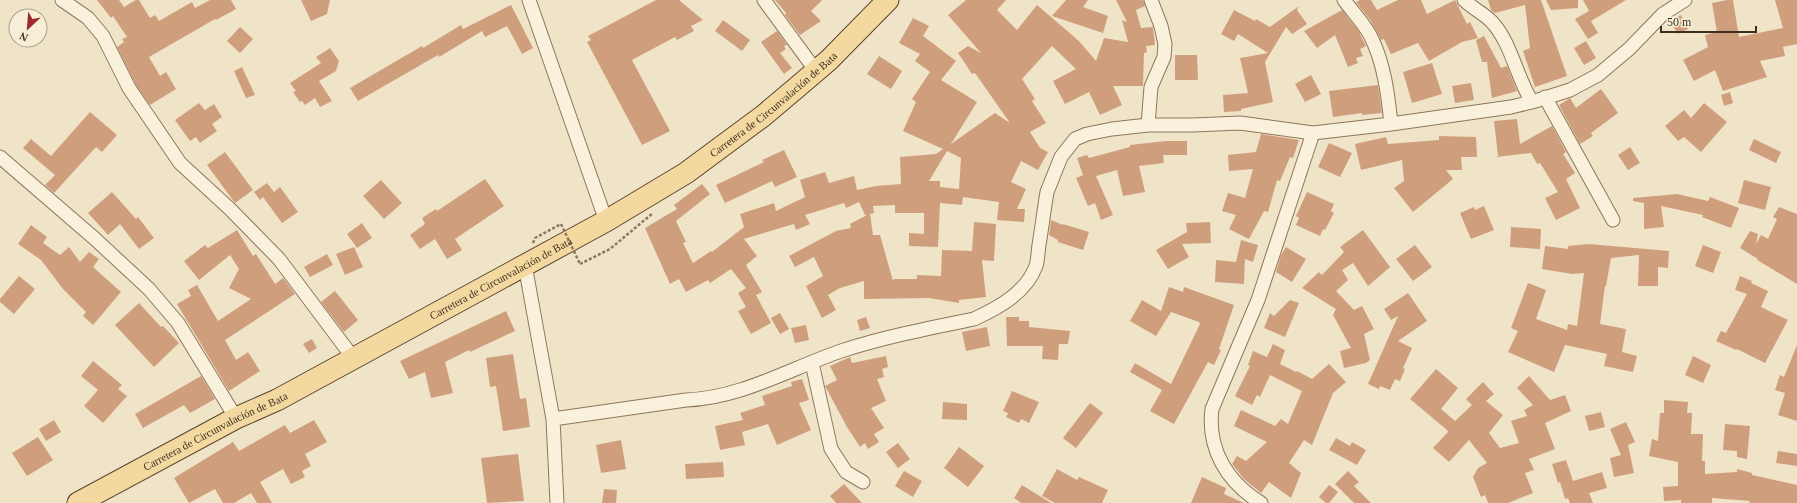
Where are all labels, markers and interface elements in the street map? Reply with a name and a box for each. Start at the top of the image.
north arrow [8,8,48,48]
scale bar [1661,8,1756,34]
text: 50 m [1667,15,1692,29]
text: N [17,30,30,44]
street label: Carretera de Circunvalación de Bata [707,49,839,159]
street label: Carretera de Circunvalación de Bata [428,235,574,322]
street label: Carretera de Circunvalación de Bata [141,389,290,473]

